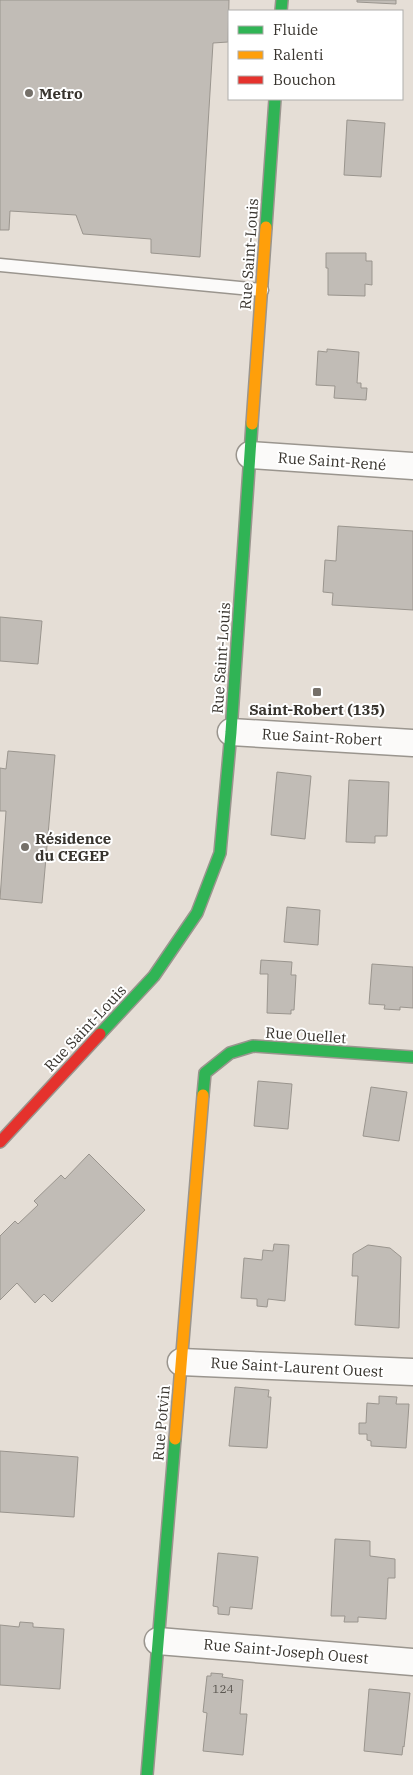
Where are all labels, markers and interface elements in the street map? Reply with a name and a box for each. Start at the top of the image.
legend [228,10,403,100]
text: Fluide [273,20,318,39]
text: Ralenti [273,45,324,64]
text: Bouchon [273,70,336,89]
place label: Metro [39,84,83,103]
marker: Metro [23,87,35,99]
street label: Rue Saint-Louis [236,198,262,310]
street label: Rue Saint-René [277,448,387,474]
street label: Rue Saint-Louis [208,602,234,714]
marker: Saint-Robert (135) [311,686,323,698]
place label: Saint-Robert (135) [249,700,385,719]
street label: Rue Saint-Robert [261,724,383,750]
place label: Résidence du CEGEP [35,829,111,865]
marker: Résidence du CEGEP [19,841,31,853]
street label: Rue Saint-Louis [40,981,130,1075]
street label: Rue Ouellet [265,1023,347,1047]
street label: Rue Saint-Laurent Ouest [210,1353,384,1381]
street label: Rue Potvin [148,1384,174,1462]
street label: Rue Saint-Joseph Ouest [203,1634,369,1668]
house number: 124 [212,1681,234,1696]

